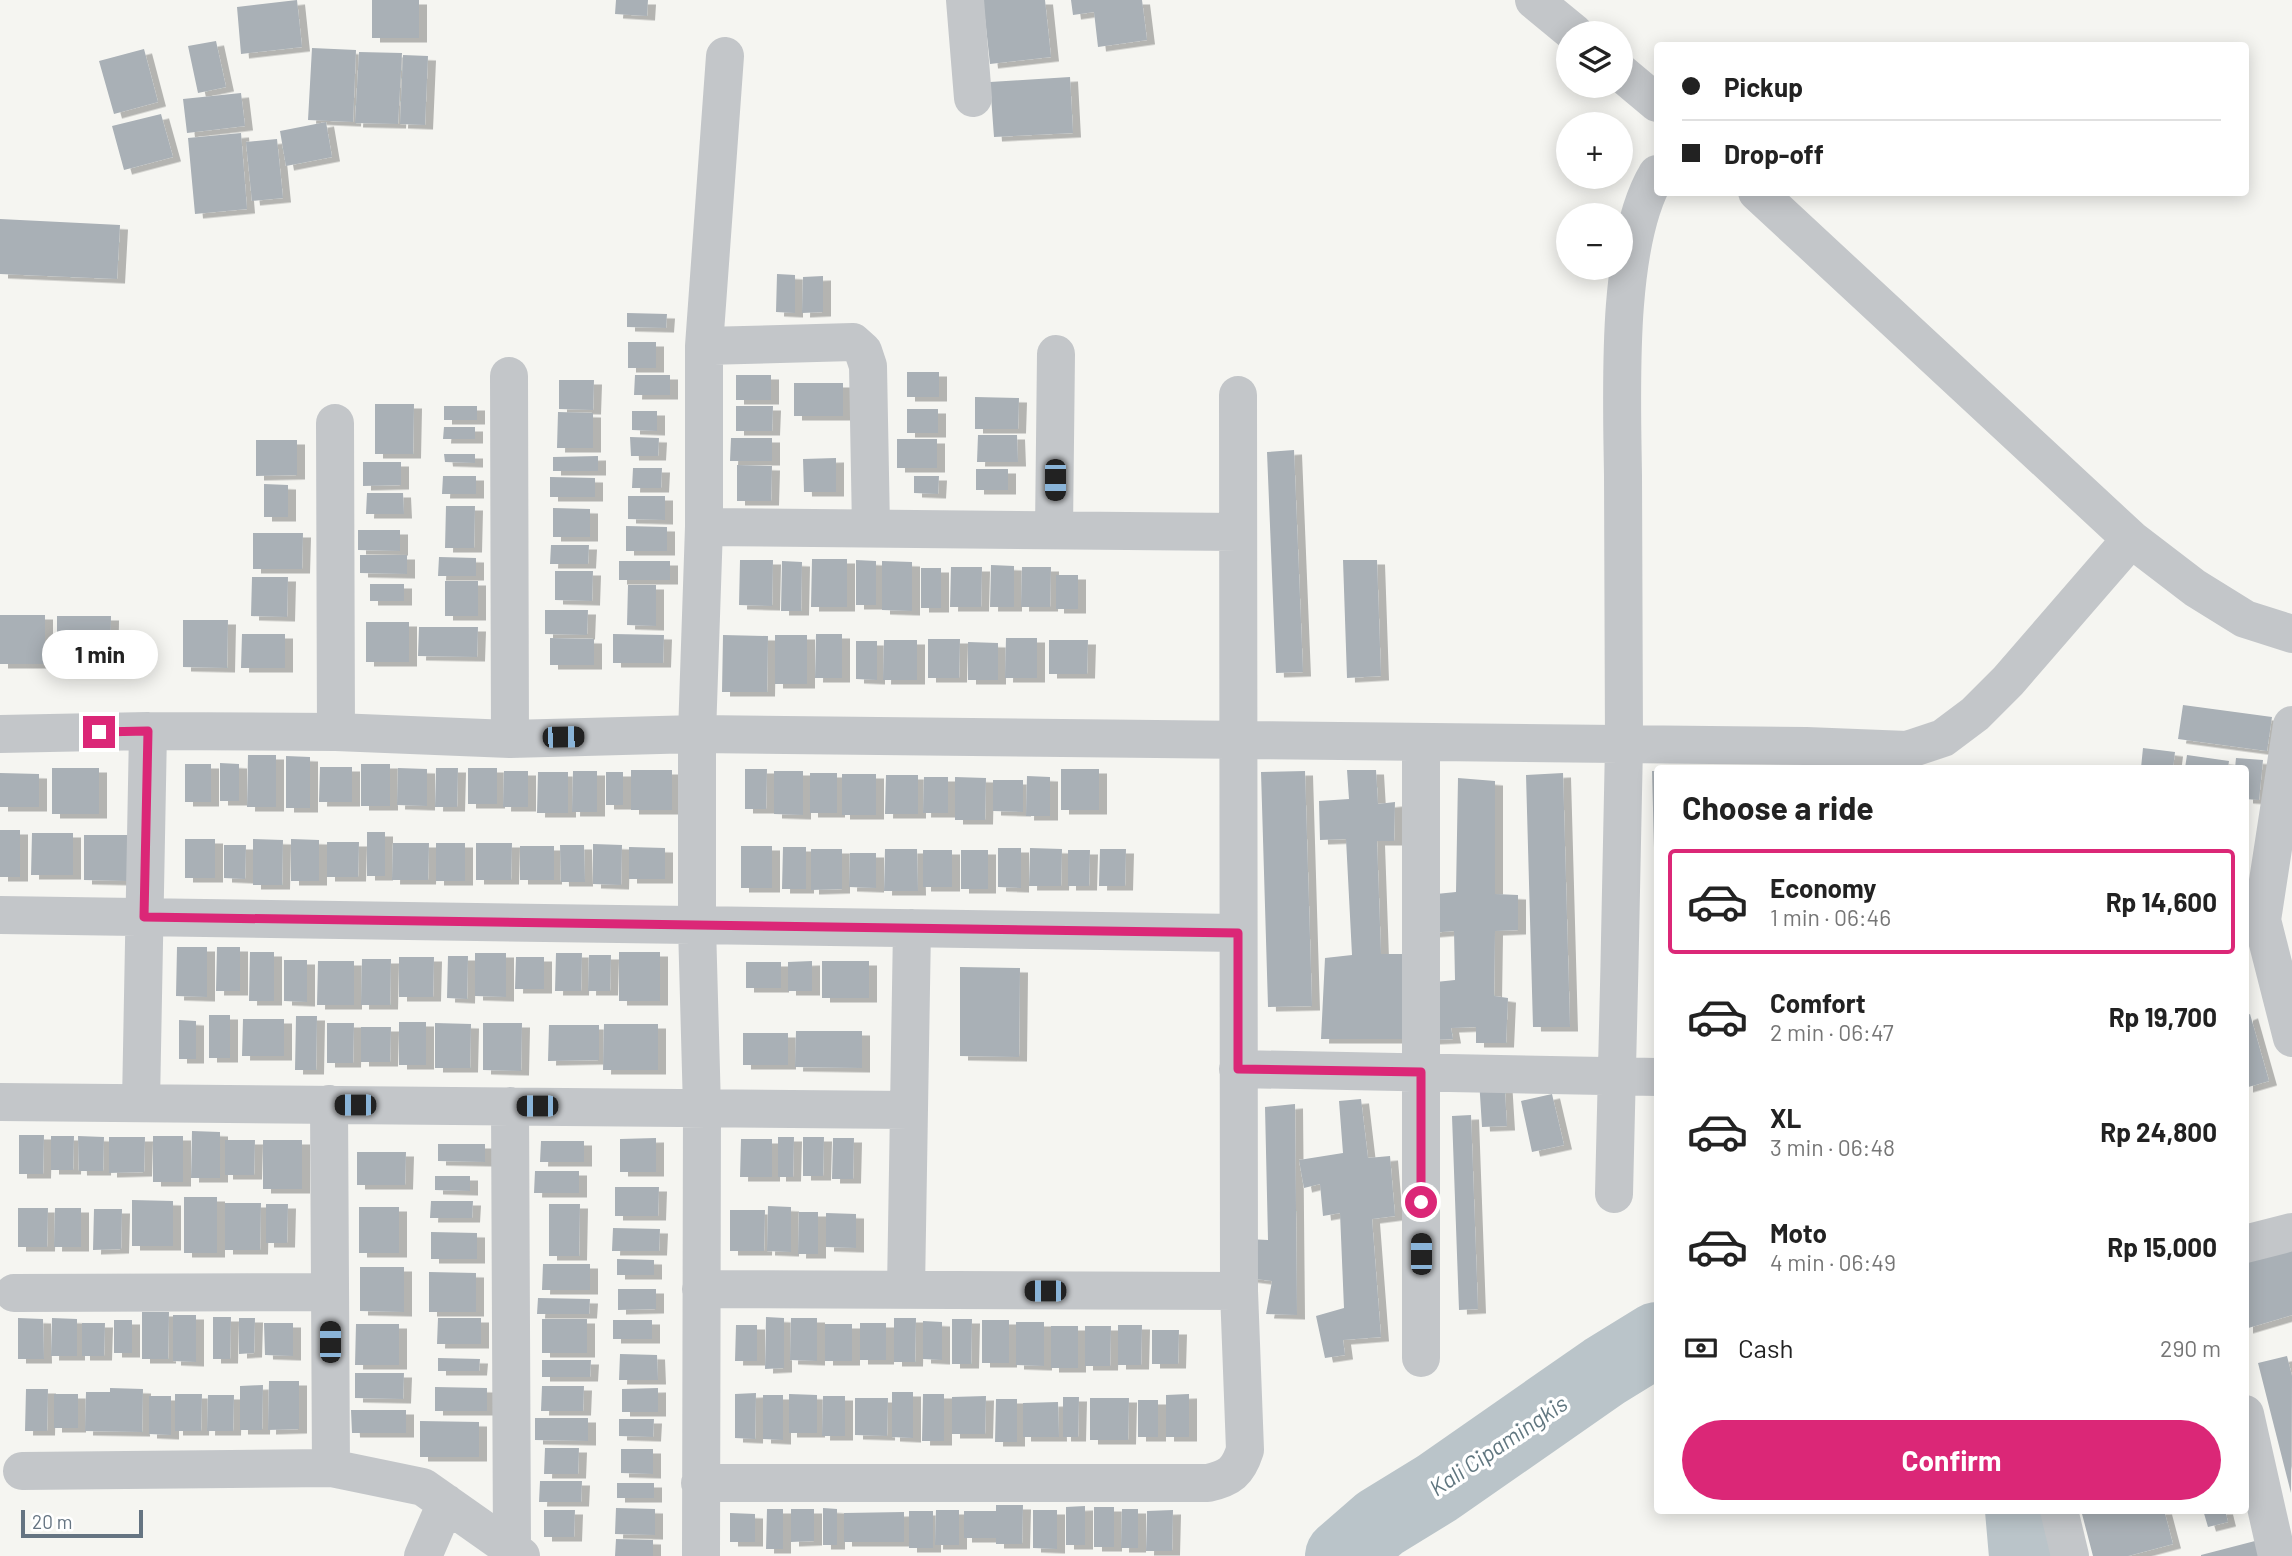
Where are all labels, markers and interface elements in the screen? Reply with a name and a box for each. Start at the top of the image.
map controls [1556,21,1633,280]
button: layers [1556,21,1633,98]
text: Pickup [1724,71,1803,102]
button: + [1556,112,1633,189]
text: Drop-off [1724,138,1824,169]
button: − [1556,203,1633,280]
car [1045,459,1066,501]
callout: 1 min [41,630,157,680]
text: 1 min [75,640,125,668]
route end [83,716,115,748]
car [542,726,585,748]
text: Choose a ride [1682,788,1874,826]
icon: car [1686,870,1749,933]
text: Economy [1770,872,1876,903]
text: Rp 14,600 [2106,886,2217,917]
text: 1 min · 06:46 [1770,903,1891,931]
icon: car [1686,985,1749,1048]
text: Comfort [1770,987,1866,1018]
text: Rp 19,700 [2109,1001,2217,1032]
text: 2 min · 06:47 [1770,1018,1894,1046]
car [335,1095,377,1116]
car [517,1096,559,1117]
icon: car [1686,1100,1749,1163]
text: XL [1770,1102,1801,1133]
text: Rp 24,800 [2100,1116,2217,1147]
text: 3 min · 06:48 [1770,1133,1895,1161]
route start [1405,1186,1437,1218]
icon: car [1686,1215,1749,1278]
text: Moto [1770,1217,1827,1248]
text: Rp 15,000 [2107,1231,2217,1262]
car [1411,1233,1432,1275]
text: 4 min · 06:49 [1770,1248,1896,1276]
car [1025,1281,1067,1302]
car [320,1321,341,1363]
icon: cash [1682,1329,1720,1367]
text: Cash [1738,1332,1793,1363]
text: 290 m [2160,1334,2221,1362]
water label: Kali Cipamingkis [1424,1388,1572,1501]
button: Confirm [1682,1420,2221,1500]
scale bar [21,1507,144,1539]
text: 20 m [32,1510,72,1533]

